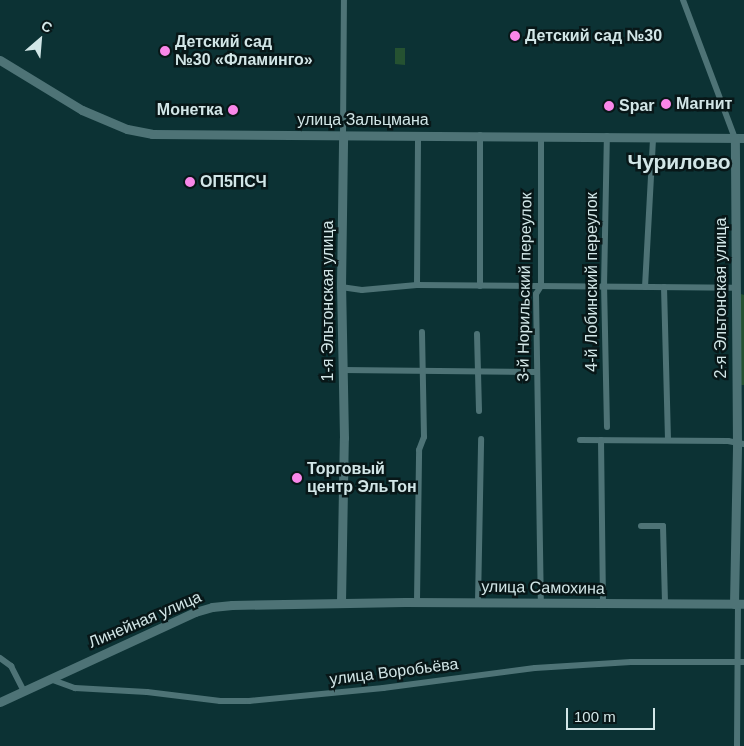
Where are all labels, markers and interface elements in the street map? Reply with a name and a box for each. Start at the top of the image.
north arrow [15,15,65,65]
text: С [39,17,55,36]
place label: Детский сад №30 [525,26,662,46]
marker: Детский сад №30 [509,30,521,42]
place label: Детский сад №30 «Фламинго» [175,32,313,70]
marker: Детский сад №30 «Фламинго» [159,45,171,57]
place label: Магнит [676,94,732,114]
place label: Spar [619,96,655,116]
marker: Магнит [660,98,672,110]
place label: Монетка [157,100,223,120]
marker: Spar [603,100,615,112]
marker: Монетка [227,104,239,116]
street label: улица Зальцмана [297,110,429,130]
district label: Чурилово [627,149,731,175]
place label: ОП5ПСЧ [200,172,267,192]
marker: ОП5ПСЧ [184,176,196,188]
street label: 3-й Норильский переулок [514,192,536,382]
street label: 4-й Лобинский переулок [582,192,602,372]
street label: 2-я Эльтонская улица [711,218,731,378]
street label: 1-я Эльтонская улица [318,221,338,381]
place label: Торговый центр ЭльТон [307,459,417,497]
marker: Торговый центр ЭльТон [291,472,303,484]
street label: улица Самохина [481,577,605,599]
street label: Линейная улица [86,588,204,652]
street label: улица Воробьёва [329,655,459,689]
scale bar [569,698,658,730]
text: 100 m [574,708,616,725]

